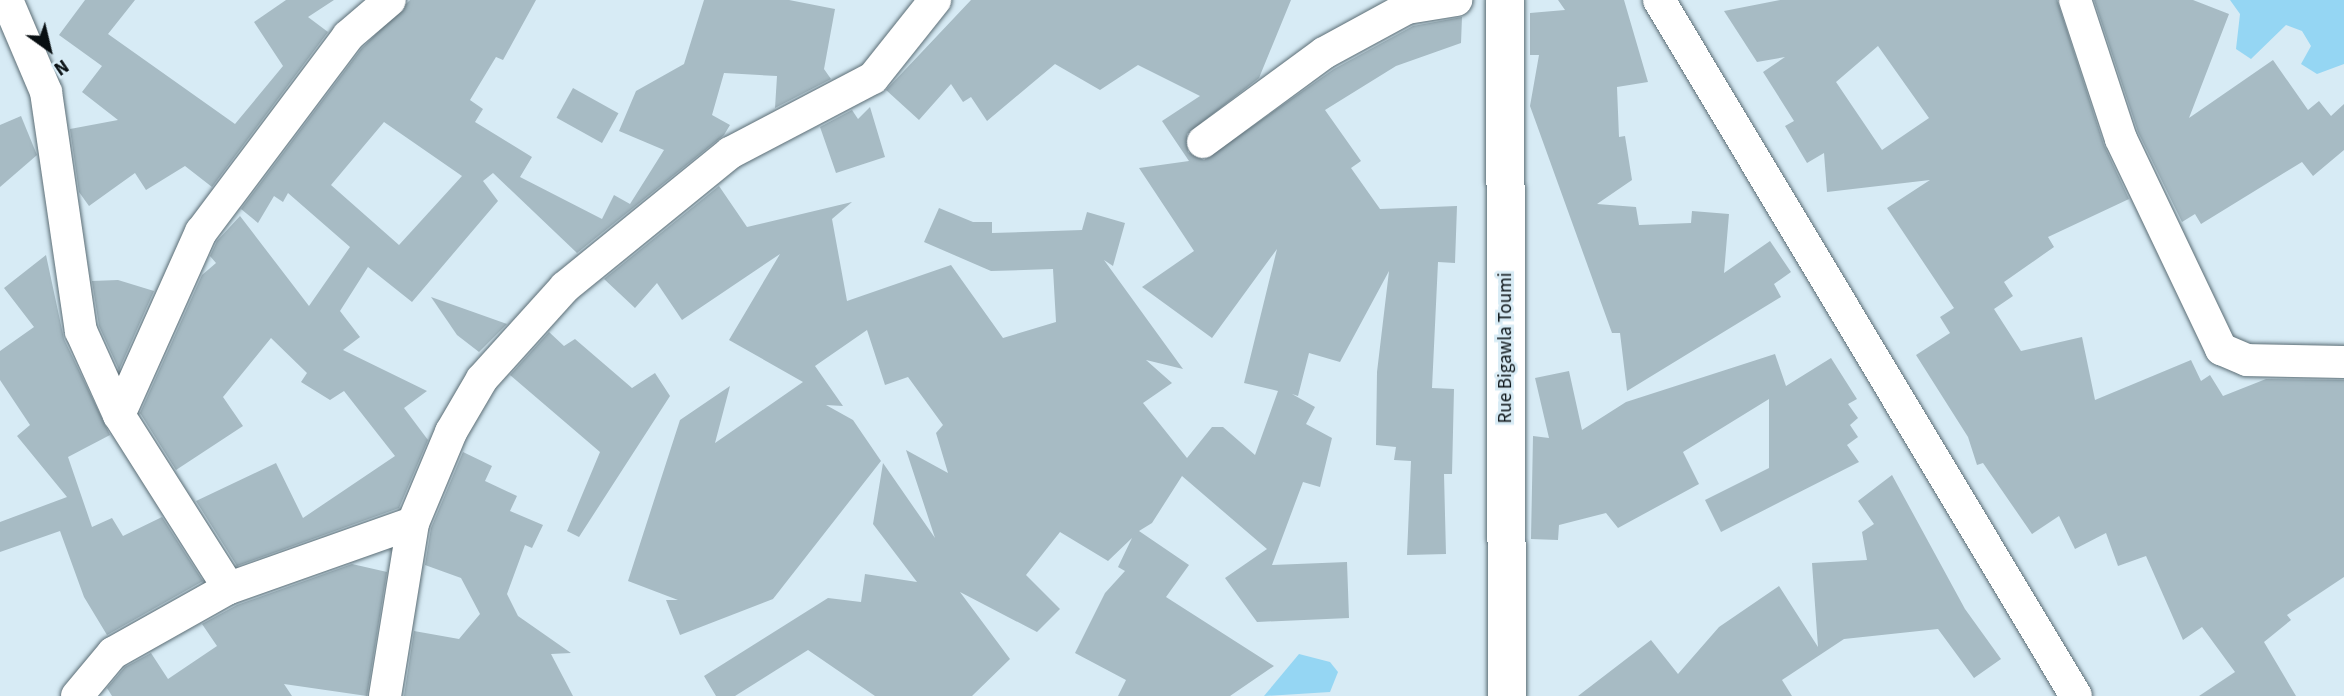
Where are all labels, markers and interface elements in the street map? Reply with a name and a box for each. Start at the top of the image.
north arrow [14,14,84,84]
text: N [48,52,74,82]
street label: Rue Bigawla Toumi [1495,273,1517,423]

